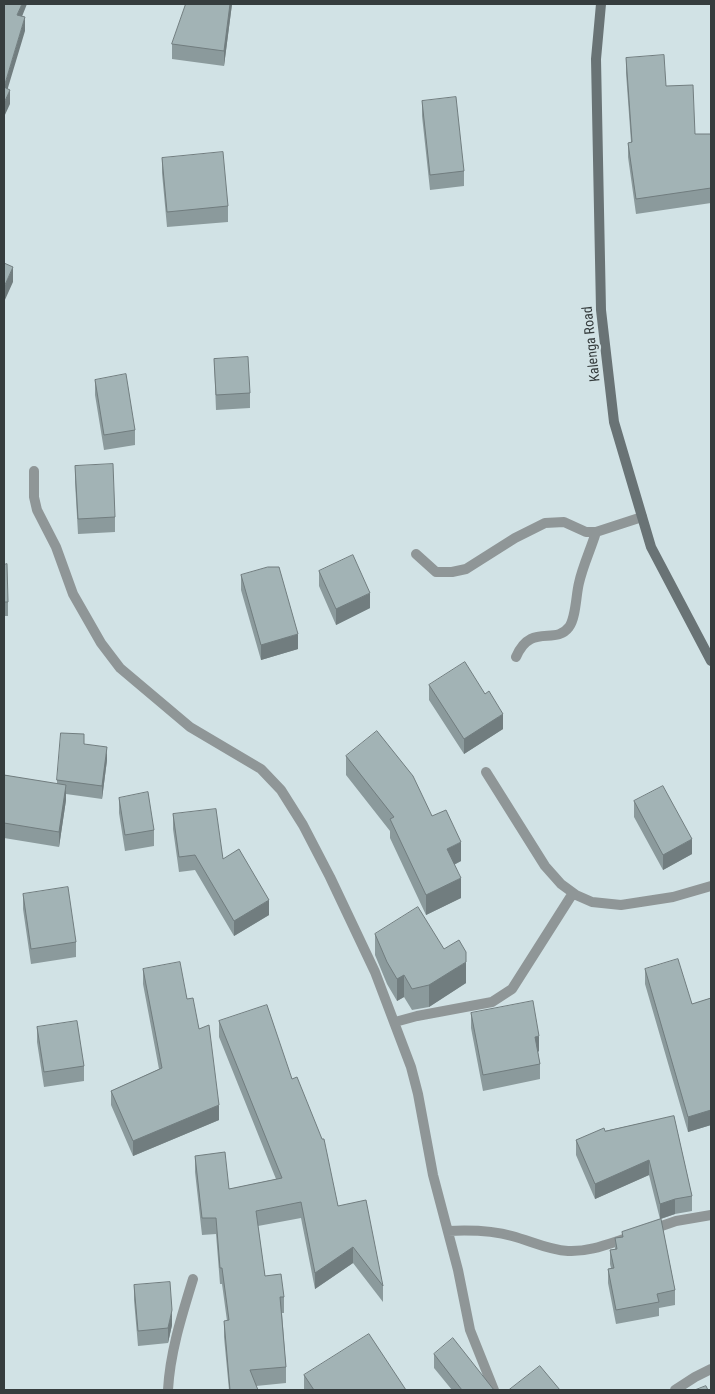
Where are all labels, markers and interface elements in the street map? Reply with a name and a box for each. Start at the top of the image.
street label: Kalenga Road [580,305,604,383]

